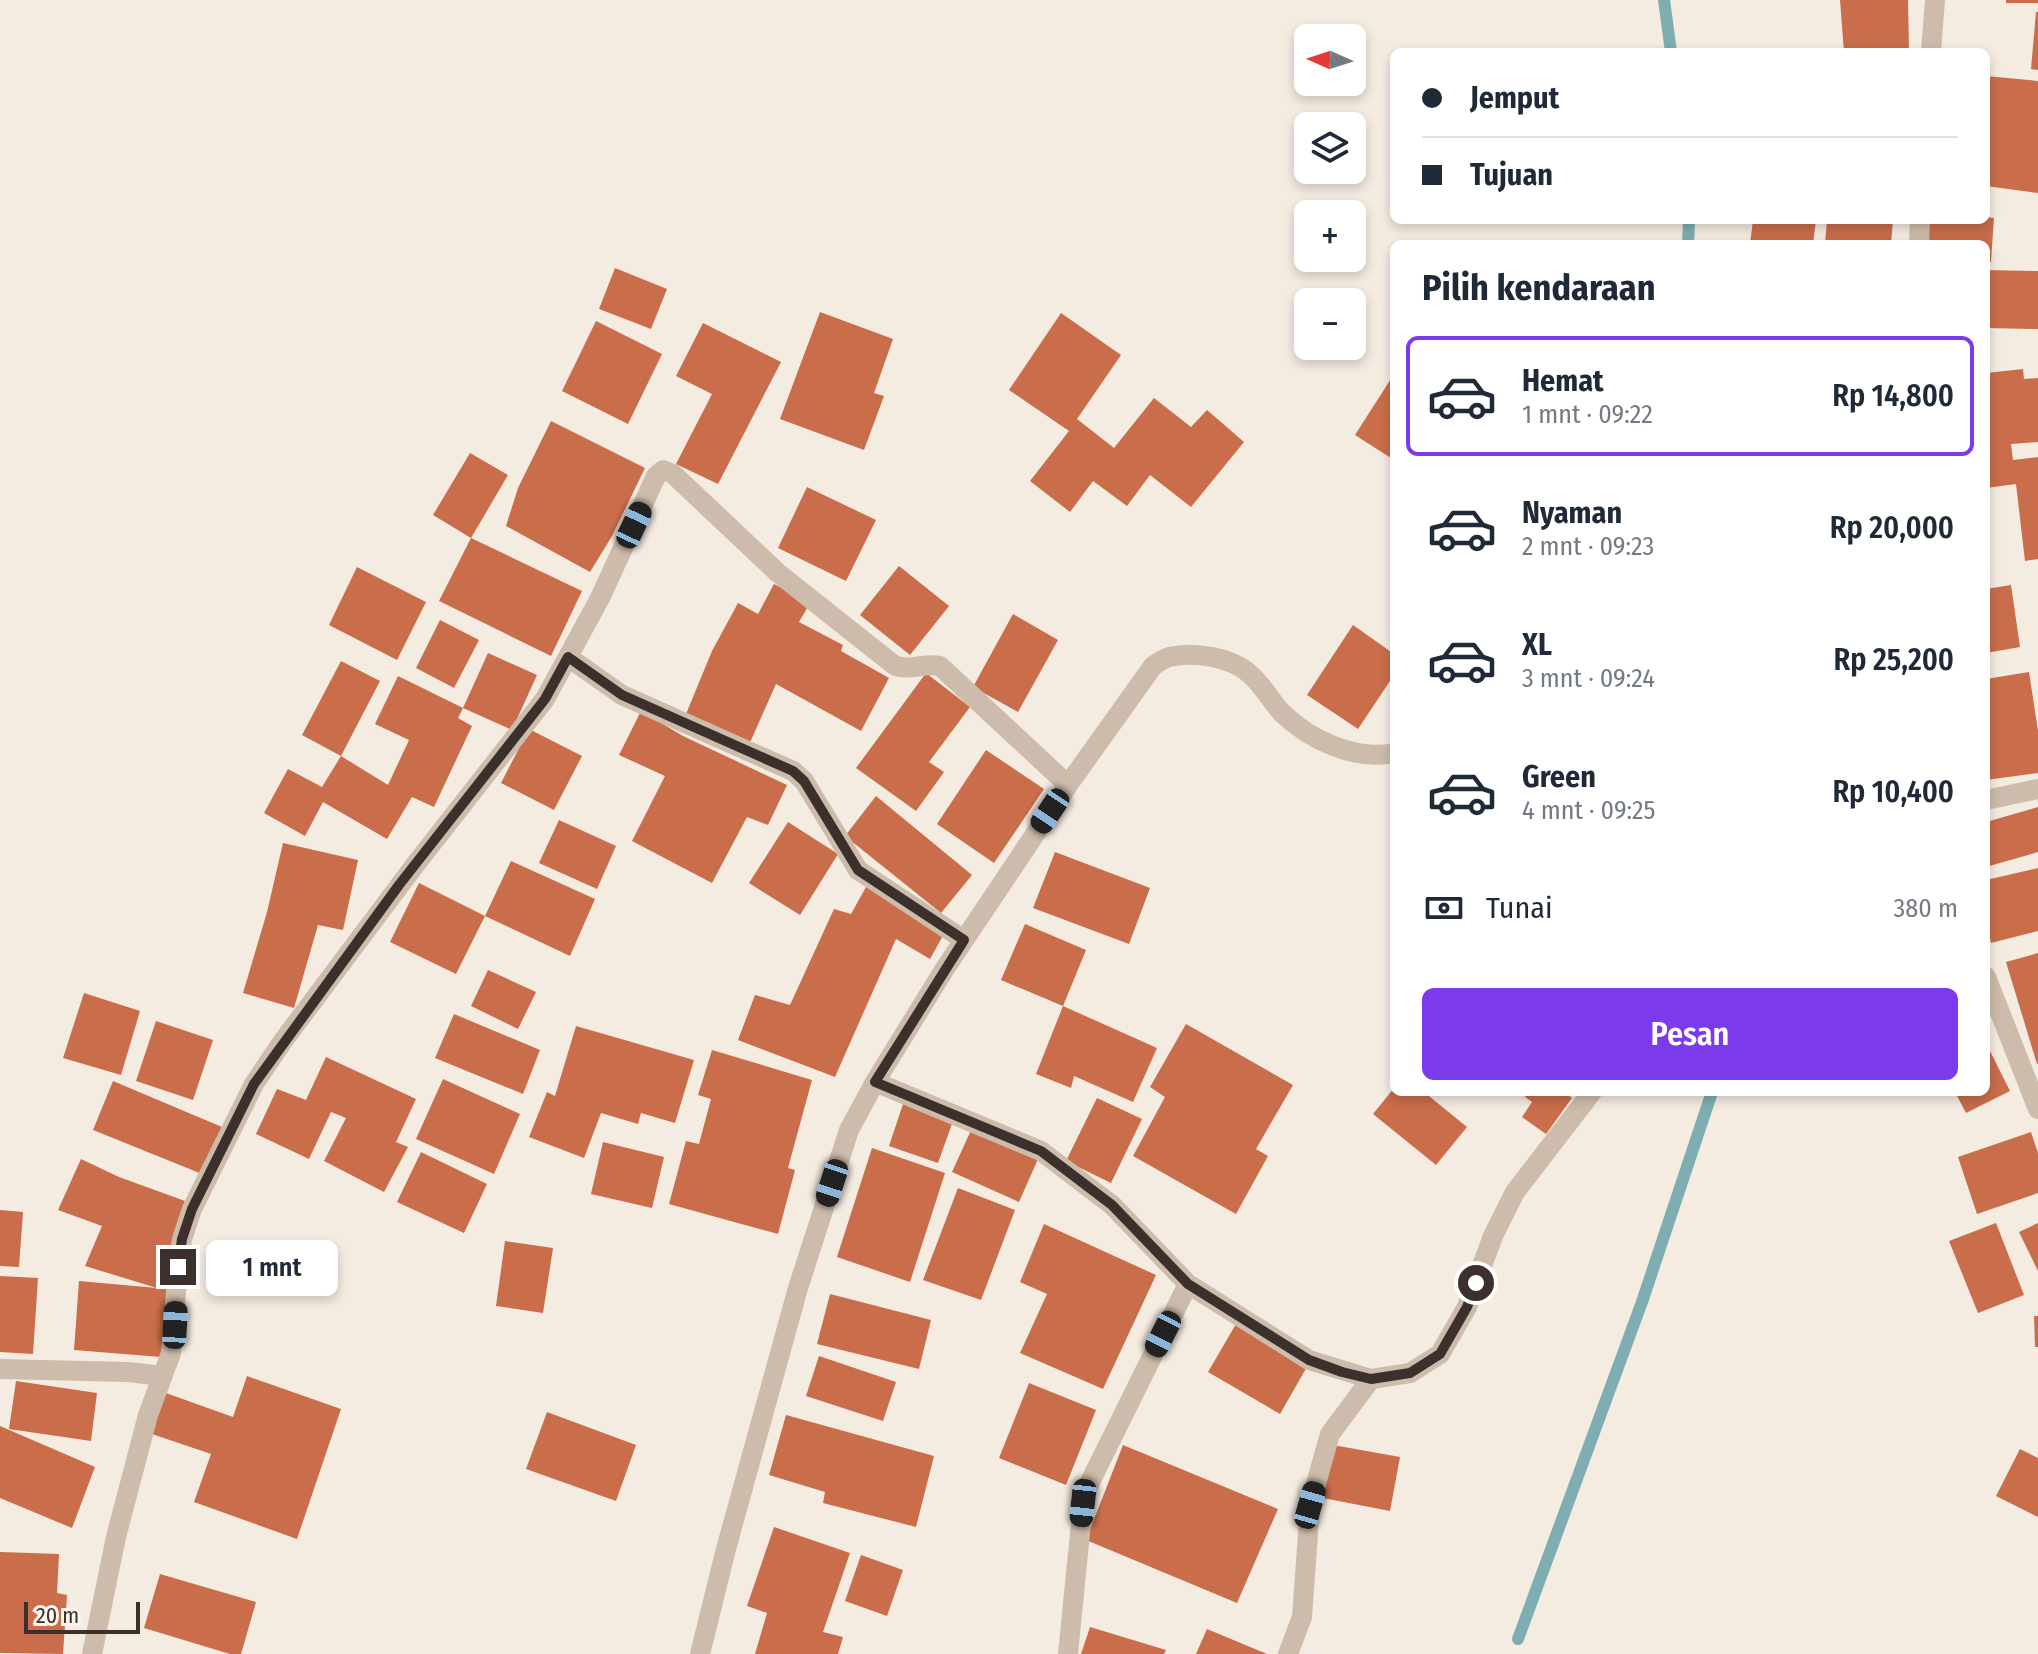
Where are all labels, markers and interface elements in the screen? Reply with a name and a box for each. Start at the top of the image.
north arrow [1294,24,1366,96]
map controls [1294,24,1366,360]
text: Jemput [1470,80,1559,116]
button: layers [1294,112,1366,184]
text: Tujuan [1470,157,1553,193]
button: + [1294,200,1366,272]
text: Pilih kendaraan [1422,266,1656,310]
button: − [1294,288,1366,360]
icon: car [1426,360,1498,432]
text: Hemat [1522,363,1604,399]
text: Rp 14,800 [1832,378,1954,414]
text: 1 mnt · 09:22 [1522,399,1653,430]
icon: car [1426,492,1498,564]
text: Nyaman [1522,495,1622,531]
car [613,498,655,552]
text: Rp 20,000 [1830,510,1954,546]
text: 2 mnt · 09:23 [1522,531,1654,562]
icon: car [1426,624,1498,696]
text: XL [1522,627,1552,663]
text: Rp 25,200 [1833,642,1954,678]
text: 3 mnt · 09:24 [1522,663,1655,694]
icon: car [1426,756,1498,828]
text: Green [1522,759,1596,795]
text: Rp 10,400 [1832,774,1954,810]
car [1027,784,1073,838]
text: 4 mnt · 09:25 [1522,795,1656,826]
icon: cash [1422,886,1466,930]
text: Tunai [1486,890,1552,926]
text: 380 m [1894,893,1958,924]
button: Pesan [1422,988,1958,1080]
car [813,1156,851,1210]
callout: 1 mnt [206,1239,338,1295]
route end [160,1249,196,1285]
text: 1 mnt [243,1252,301,1283]
route start [1458,1265,1494,1301]
car [162,1300,188,1350]
car [1141,1307,1185,1361]
car [1069,1478,1097,1528]
car [1292,1479,1328,1531]
scale bar [24,1598,140,1634]
text: 20 m [36,1602,79,1629]

